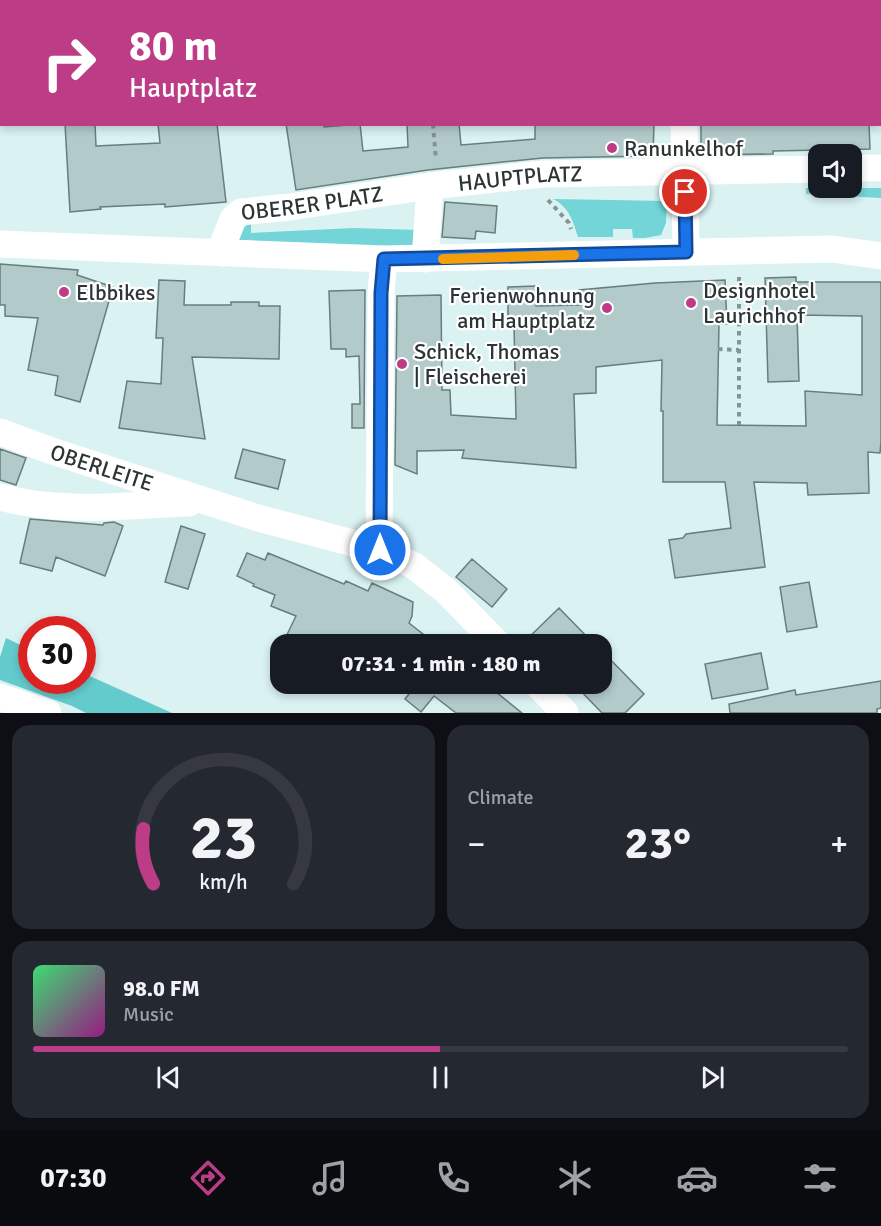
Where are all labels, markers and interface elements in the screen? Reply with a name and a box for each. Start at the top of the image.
text: 80 m [129,21,218,72]
icon: right [30,24,108,102]
text: Hauptplatz [129,72,257,105]
place label: Ranunkelhof [624,135,745,162]
marker: Ranunkelhof [605,141,619,155]
map controls [808,144,862,198]
button: sound [808,144,862,198]
street label: HAUPTPLATZ [457,160,583,196]
pin [659,166,710,217]
icon: arrive [668,175,701,208]
street label: OBERER PLATZ [240,180,385,225]
place label: Designhotel Laurichhof [703,277,816,329]
place label: Elbbikes [76,279,155,306]
place label: Ferienwohnung am Hauptplatz [449,282,595,334]
marker: Elbbikes [57,285,71,299]
marker: Designhotel Laurichhof [684,296,698,310]
marker: Ferienwohnung am Hauptplatz [600,301,614,315]
place label: Schick, Thomas | Fleischerei [414,338,559,390]
marker: Schick, Thomas | Fleischerei [395,357,409,371]
street label: OBERLEITE [47,438,157,497]
position arrow [348,518,412,582]
speed limit sign: 30 [18,616,96,694]
text: 07:31 · 1 min · 180 m [341,650,541,677]
text: Climate [468,785,533,810]
text: 23 [190,799,257,876]
text: 23° [624,816,691,871]
text: − [468,824,485,865]
text: + [830,824,848,865]
text: km/h [199,869,248,895]
text: 98.0 FM [123,975,200,1002]
text: Music [123,1002,174,1027]
icon: previous [152,1061,185,1094]
icon: pause [424,1061,457,1094]
icon: next [696,1061,729,1094]
icon: directions [187,1157,229,1199]
icon: music [309,1157,351,1199]
icon: phone [432,1157,474,1199]
icon: climate [554,1157,596,1199]
icon: car [676,1157,718,1199]
icon: filters [799,1157,841,1199]
text: 07:30 [40,1162,106,1195]

